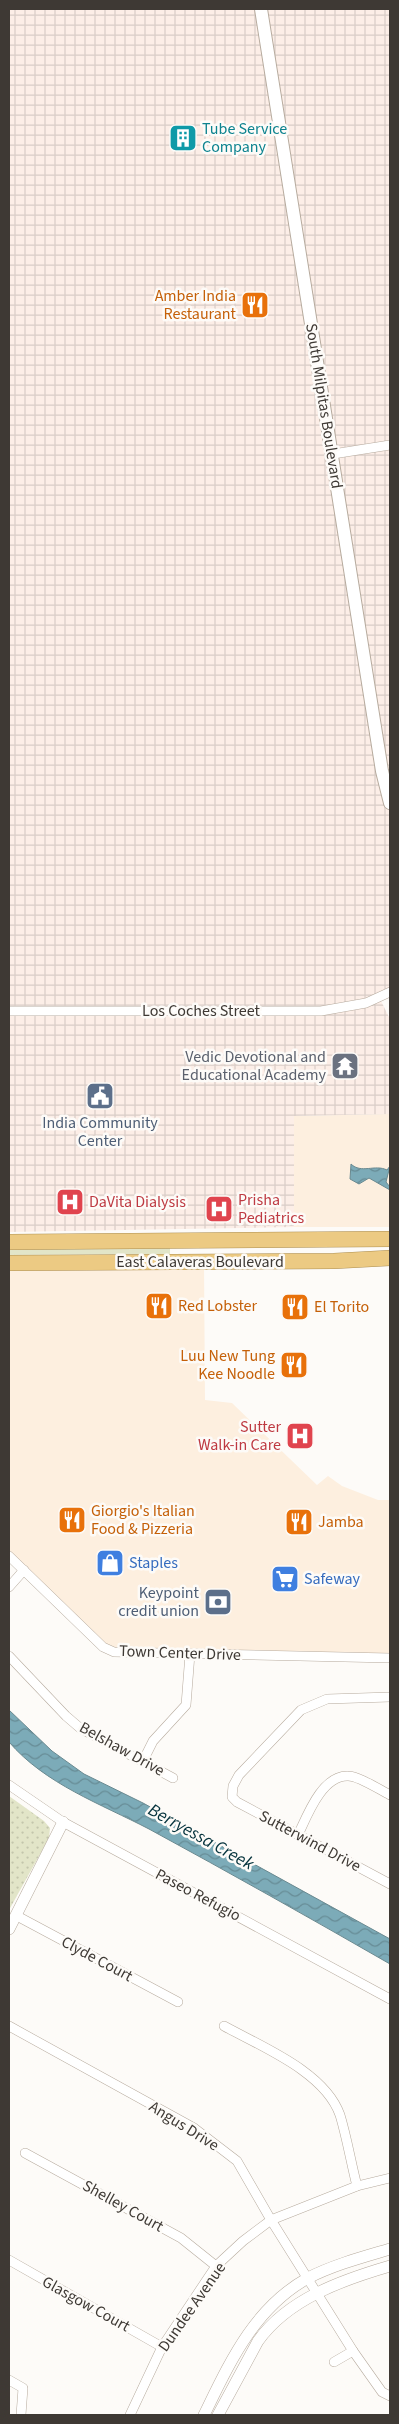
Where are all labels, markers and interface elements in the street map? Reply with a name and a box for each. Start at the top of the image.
place label: Tube Service Company [202,118,287,158]
building icon: Tube Service Company [168,123,198,153]
place label: Amber India Restaurant [155,285,237,325]
restaurant icon: Amber India Restaurant [240,290,270,320]
street label: South Milpitas Boulevard [300,322,348,490]
street label: Los Coches Street [142,1000,261,1022]
place label: Vedic Devotional and Educational Academy [182,1046,327,1086]
temple icon: Vedic Devotional and Educational Academy [330,1051,360,1081]
public building icon: India Community Center [85,1081,115,1111]
place label: India Community Center [42,1112,158,1152]
hospital icon: DaVita Dialysis [55,1187,85,1217]
place label: Prisha Pediatrics [238,1189,304,1229]
place label: DaVita Dialysis [89,1191,186,1213]
hospital icon: Prisha Pediatrics [204,1194,234,1224]
street label: East Calaveras Boulevard [116,1251,284,1273]
restaurant icon: Red Lobster [144,1291,174,1321]
restaurant icon: El Torito [280,1292,310,1322]
place label: Red Lobster [178,1295,258,1317]
place label: El Torito [314,1296,369,1318]
place label: Luu New Tung Kee Noodle [180,1345,275,1385]
restaurant icon: Luu New Tung Kee Noodle [279,1350,309,1380]
place label: Sutter Walk-in Care [198,1416,281,1456]
hospital icon: Sutter Walk-in Care [285,1421,315,1451]
place label: Giorgio's Italian Food & Pizzeria [91,1500,195,1540]
restaurant icon: Giorgio's Italian Food & Pizzeria [57,1505,87,1535]
restaurant icon: Jamba [284,1507,314,1537]
place label: Jamba [318,1511,364,1533]
shop icon: Staples [95,1548,125,1578]
place label: Staples [129,1552,178,1574]
supermarket icon: Safeway [270,1564,300,1594]
place label: Safeway [304,1568,361,1590]
place label: Keypoint credit union [118,1582,200,1622]
bank icon: Keypoint credit union [203,1587,233,1617]
street label: Town Center Drive [119,1640,241,1666]
street label: Belshaw Drive [75,1717,169,1782]
water label: Berryessa Creek [144,1798,259,1877]
street label: Sutterwind Drive [255,1805,365,1877]
street label: Paseo Refugio [151,1863,245,1927]
street label: Clyde Court [57,1931,137,1987]
street label: Angus Drive [145,2096,223,2156]
street label: Shelley Court [79,2175,168,2238]
street label: Dundee Avenue [153,2258,231,2356]
street label: Glasgow Court [38,2271,134,2338]

